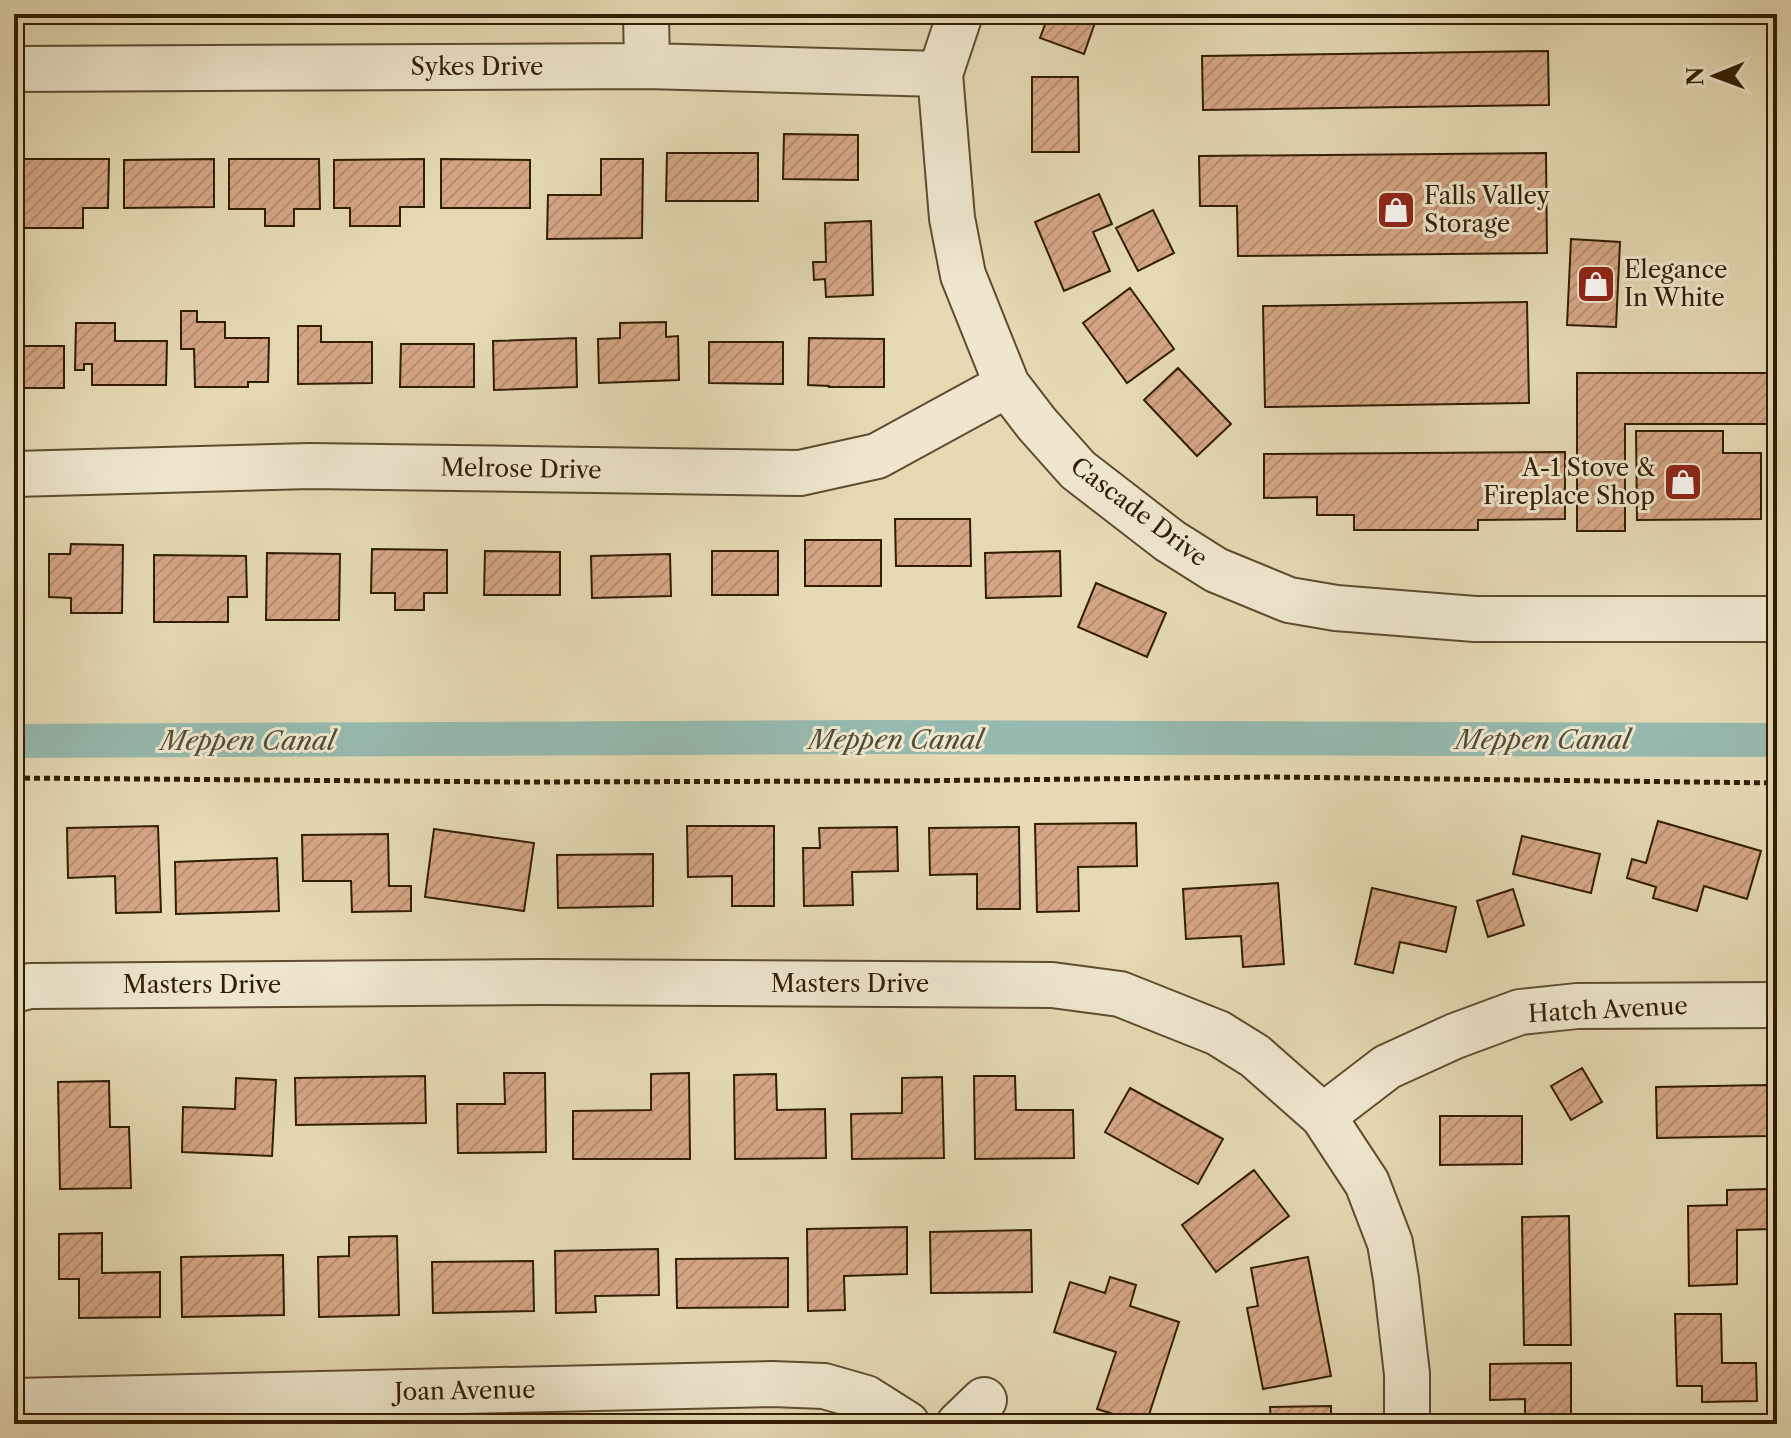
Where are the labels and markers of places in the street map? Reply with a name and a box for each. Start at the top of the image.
place label: Falls Valley Storage [1424,181,1551,238]
shop icon: Falls Valley Storage [1375,189,1417,231]
place label: Elegance In White [1624,255,1727,312]
shop icon: Elegance In White [1575,263,1617,305]
place label: A-1 Stove & Fireplace Shop [1483,453,1656,510]
shop icon: A-1 Stove & Fireplace Shop [1662,461,1704,503]

